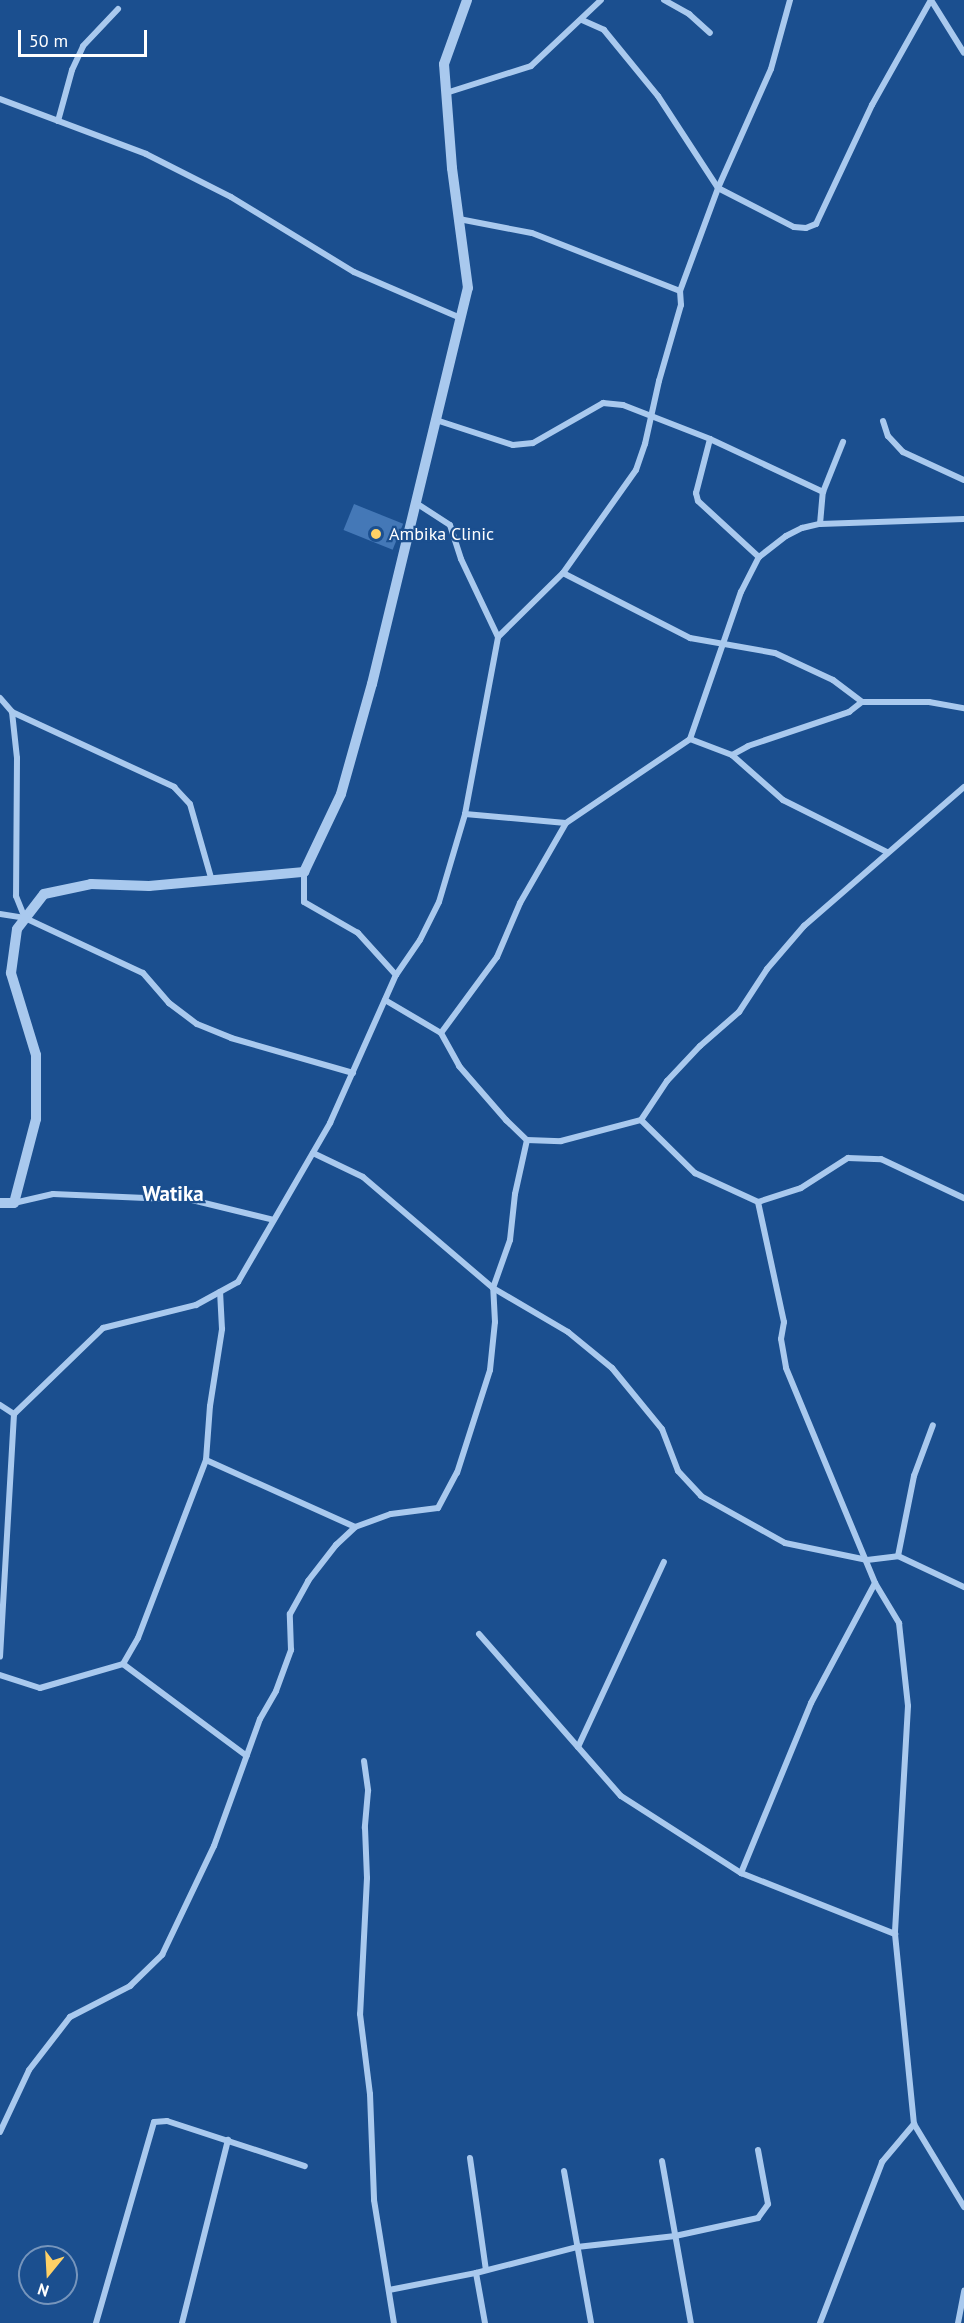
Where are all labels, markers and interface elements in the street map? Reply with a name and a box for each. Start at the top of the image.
scale bar [21,18,150,56]
text: 50 m [29,29,68,52]
place label: Ambika Clinic [389,523,494,545]
marker: Ambika Clinic [367,525,385,543]
district label: Watika [142,1181,204,1207]
north arrow [18,2245,78,2305]
text: N [35,2279,51,2301]

